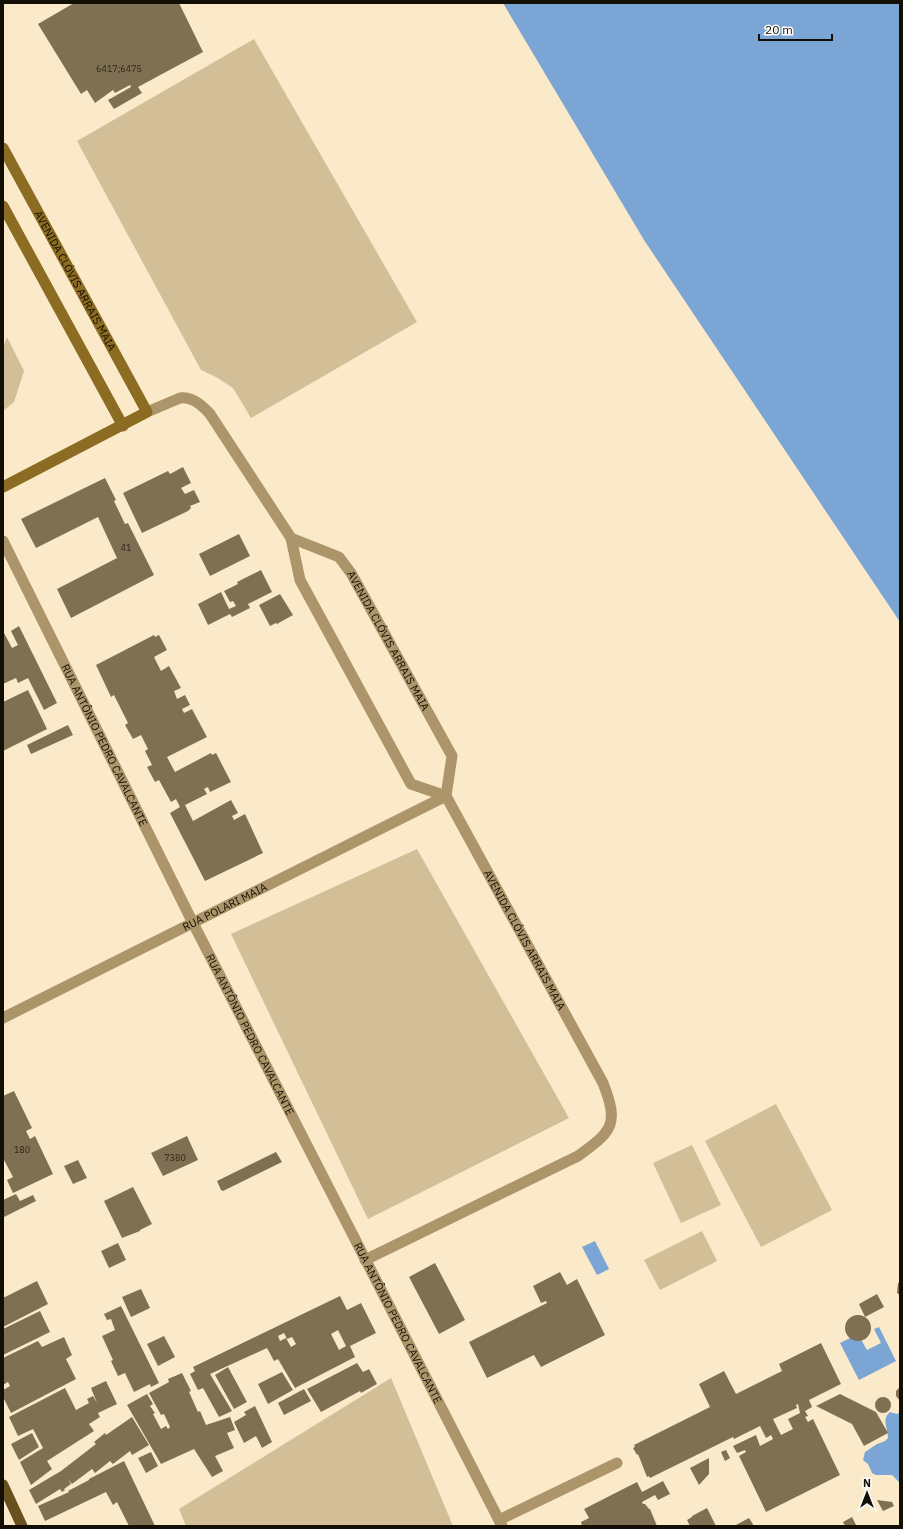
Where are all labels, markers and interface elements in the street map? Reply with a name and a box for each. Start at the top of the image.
scale bar [759,16,832,42]
text: 20 m [765,22,793,37]
house number: 6417;6475 [96,63,142,74]
street label: AVENIDA CLÓVIS ARRAIS MAIA [31,208,119,353]
house number: 41 [121,542,131,553]
street label: AVENIDA CLÓVIS ARRAIS MAIA [344,568,433,713]
street label: RUA ANTÔNIO PEDRO CAVALCANTE [58,662,151,829]
street label: AVENIDA CLÓVIS ARRAIS MAIA [481,867,569,1012]
street label: RUA POLARI MAIA [180,880,269,934]
street label: RUA ANTÔNIO PEDRO CAVALCANTE [203,952,297,1118]
house number: 180 [14,1144,30,1155]
house number: 7380 [164,1152,186,1163]
street label: RUA ANTÔNIO PEDRO CAVALCANTE [351,1240,445,1406]
north arrow [847,1473,887,1513]
text: N [863,1476,871,1490]

